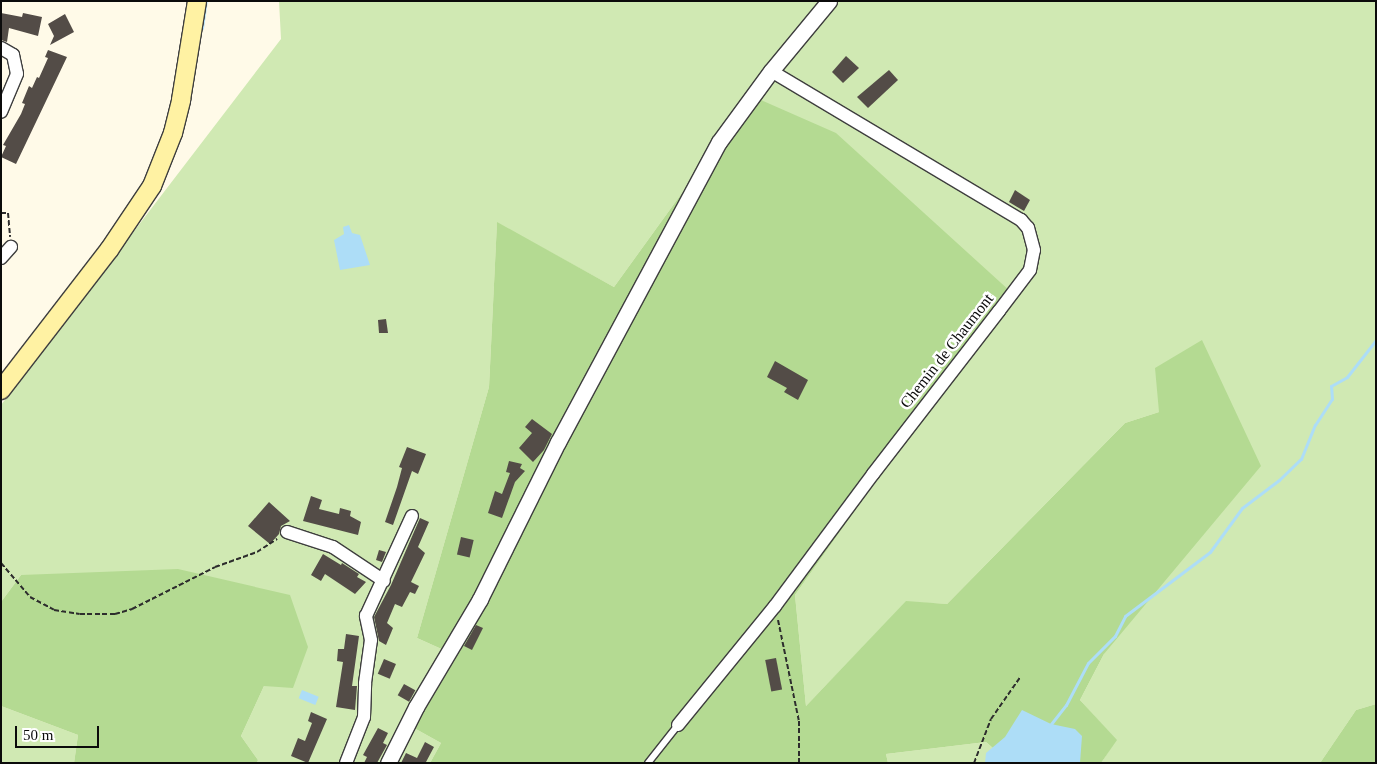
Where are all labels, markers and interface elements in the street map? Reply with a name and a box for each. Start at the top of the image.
street label: Chemin de Chaumont [896,290,998,412]
scale bar [18,716,101,748]
text: 50 m [23,727,53,743]

